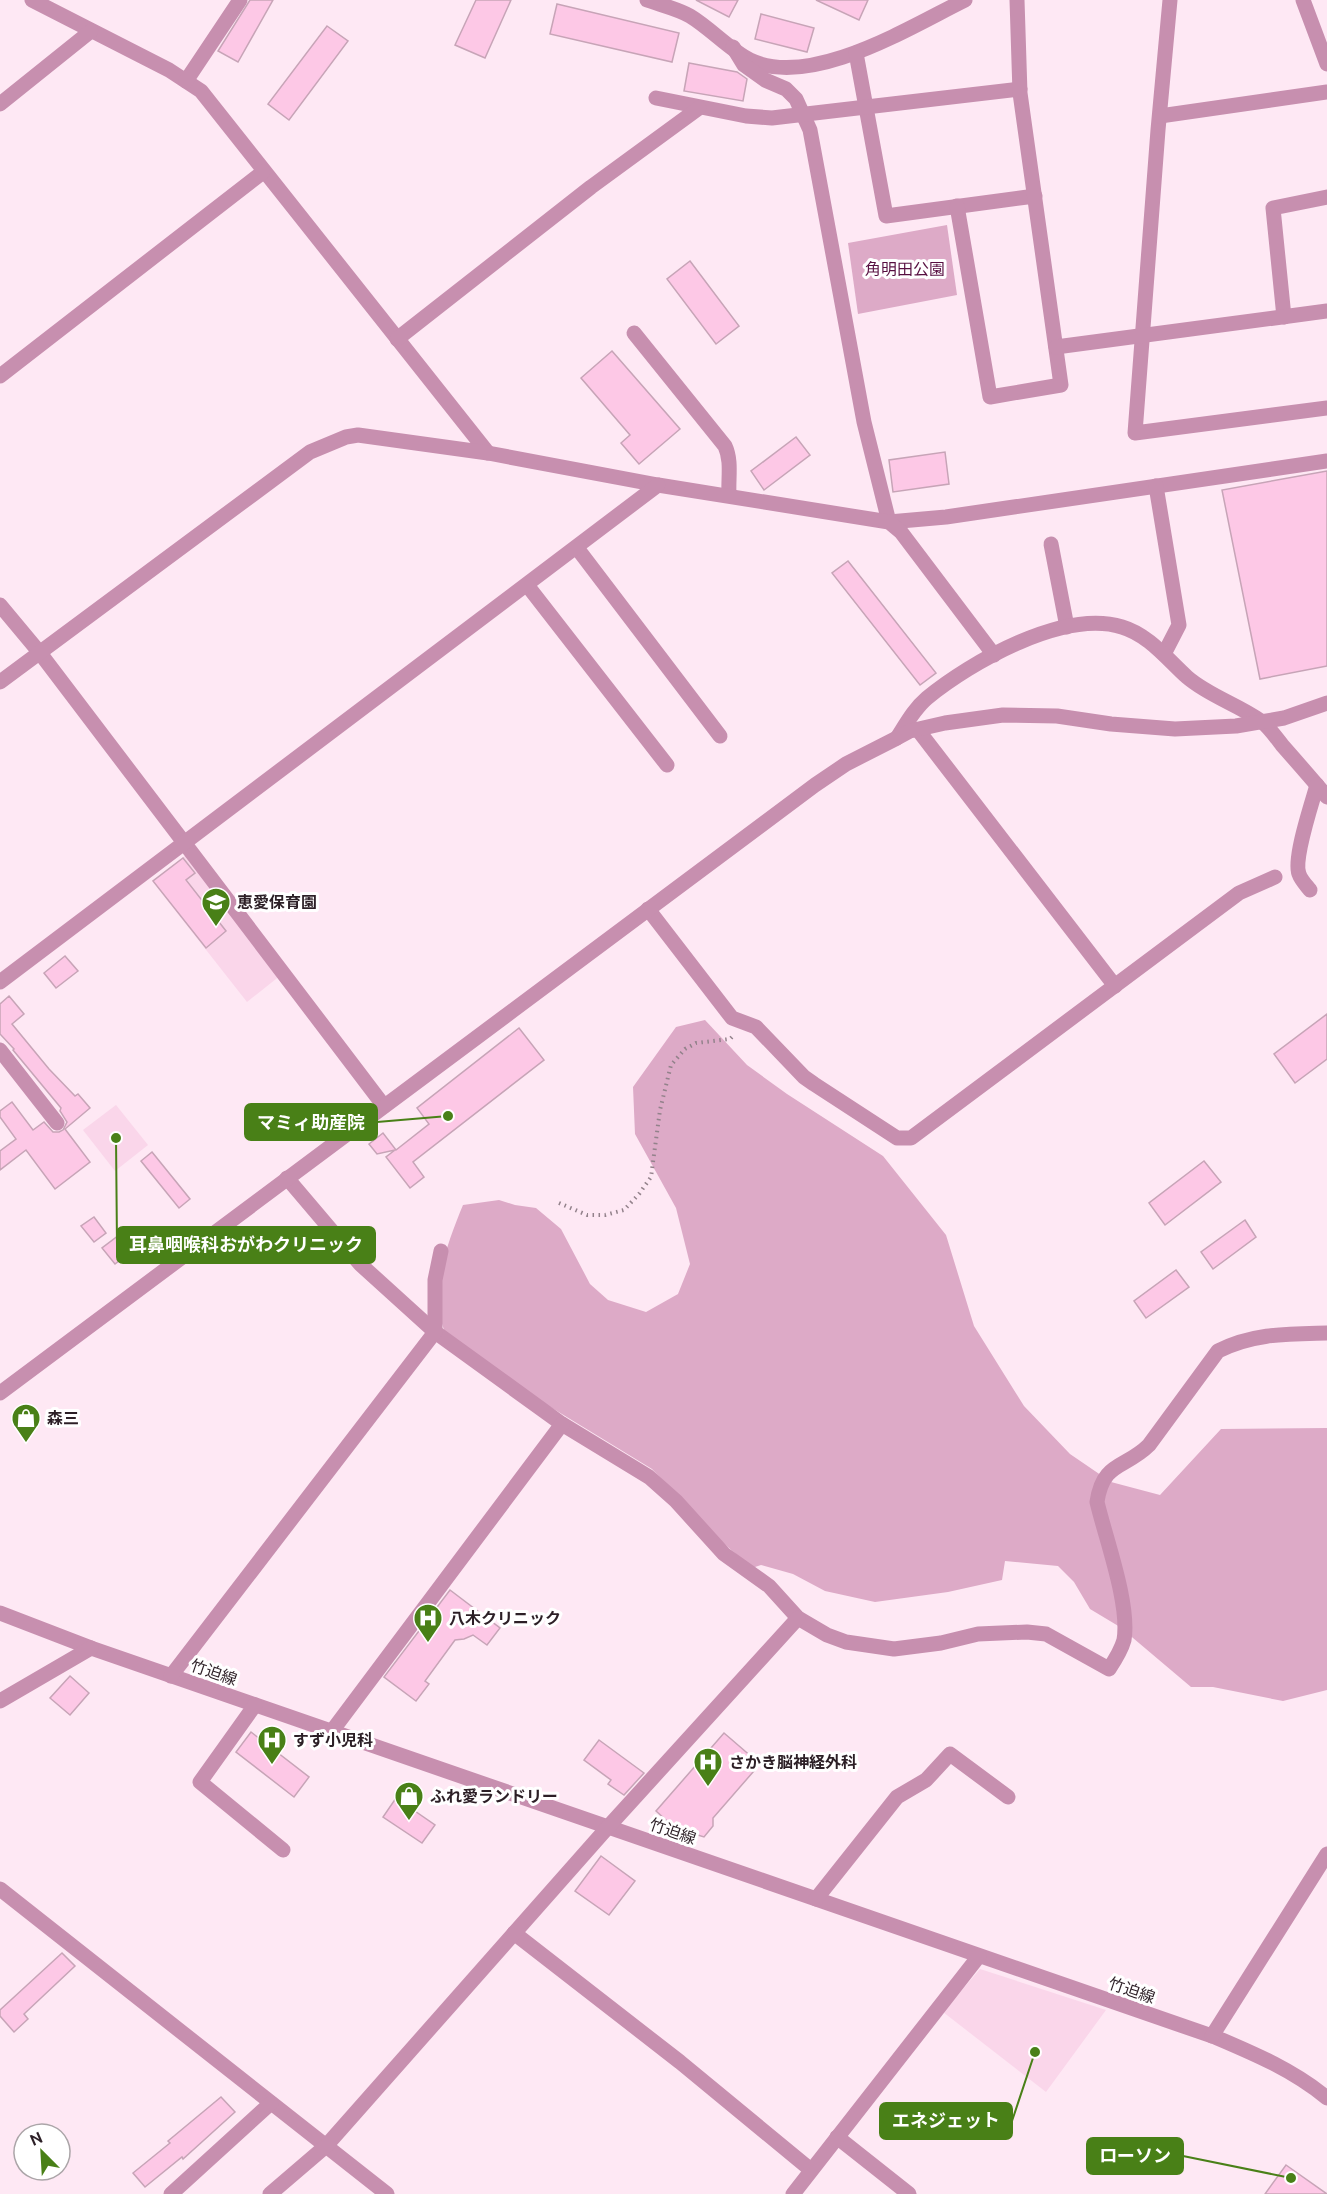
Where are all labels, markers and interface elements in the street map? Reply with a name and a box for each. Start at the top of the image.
park label: 角明田公園 [865,260,945,278]
school or university icon: 恵愛保育園 [200,886,232,928]
place label: 恵愛保育園 [237,893,317,911]
callout: マミィ助産院 [245,1104,377,1140]
text: マミィ助産院 [257,1112,365,1132]
callout: 耳鼻咽喉科おがわクリニック [117,1227,375,1263]
text: 耳鼻咽喉科おがわクリニック [129,1234,363,1254]
shop icon: 森三 [10,1402,42,1444]
place label: 森三 [47,1409,79,1427]
hospital icon: 八木クリニック [412,1602,444,1644]
place label: 八木クリニック [449,1609,561,1627]
street label: 竹迫線 [188,1656,240,1688]
hospital icon: すず小児科 [256,1724,288,1766]
place label: すず小児科 [293,1731,373,1749]
hospital icon: さかき脳神経外科 [692,1746,724,1788]
place label: さかき脳神経外科 [729,1753,857,1771]
shop icon: ふれ愛ランドリー [393,1780,425,1822]
place label: ふれ愛ランドリー [430,1787,558,1805]
street label: 竹迫線 [647,1815,699,1847]
street label: 竹迫線 [1106,1974,1158,2006]
callout: エネジェット [880,2103,1012,2139]
text: エネジェット [892,2110,1000,2130]
north arrow [12,2122,72,2182]
text: N [27,2128,45,2149]
callout: ローソン [1087,2138,1183,2174]
text: ローソン [1099,2145,1171,2165]

